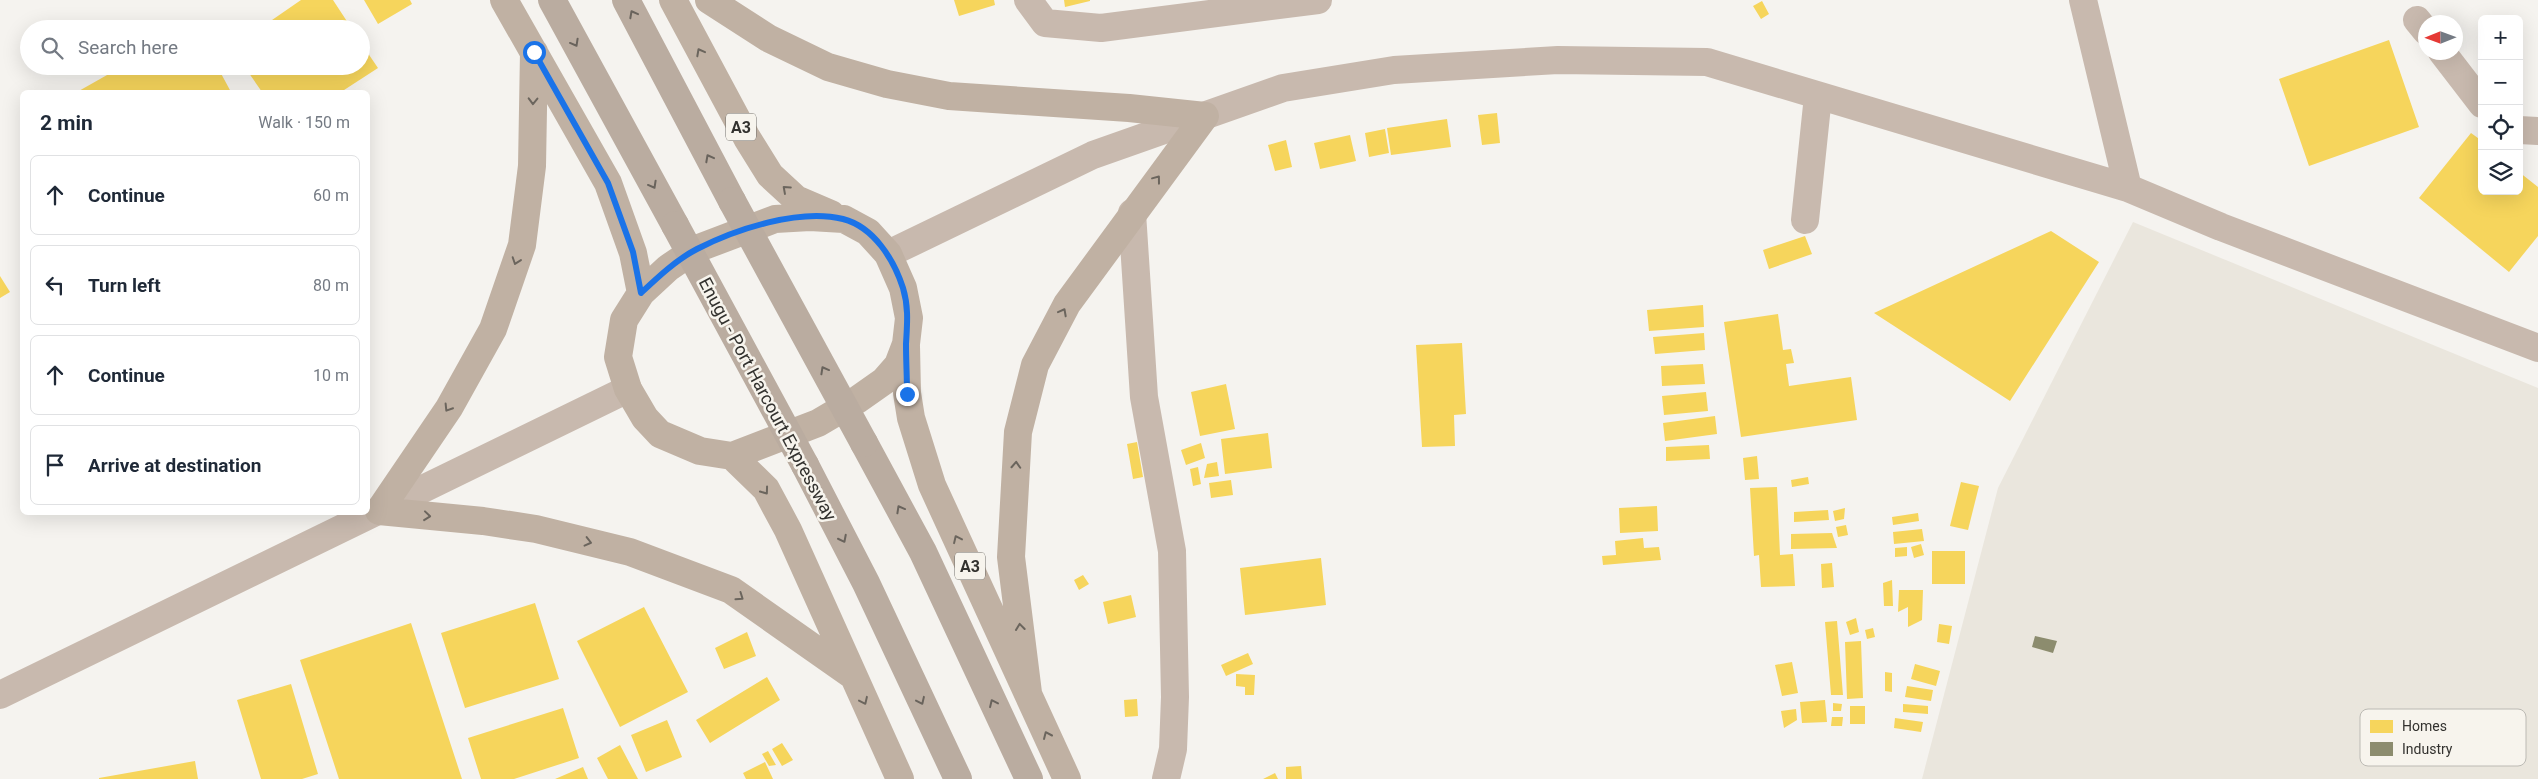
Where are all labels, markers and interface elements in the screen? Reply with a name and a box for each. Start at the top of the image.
one-way arrow [629,10,639,19]
north arrow [2418,15,2463,60]
map controls [2478,15,2523,195]
button: + [2478,15,2523,60]
search box [20,20,370,75]
icon: search [38,34,66,62]
text: Search here [78,36,178,59]
one-way arrow [569,37,579,46]
route start [523,41,546,64]
one-way arrow [697,48,707,57]
button: − [2478,60,2523,105]
one-way arrow [528,97,538,105]
button: locate [2478,105,2523,150]
text: 2 min [40,111,93,135]
text: Walk · 150 m [258,113,350,132]
road number: A3 [726,114,756,140]
button: layers [2478,150,2523,195]
one-way arrow [705,154,715,163]
one-way arrow [1151,175,1160,185]
one-way arrow [647,180,657,189]
icon: ahead [41,181,69,209]
text: Continue [88,184,165,207]
text: 60 m [313,186,349,205]
one-way arrow [782,186,791,195]
one-way arrow [512,257,522,265]
icon: left [41,271,69,299]
text: Turn left [88,274,161,297]
street label: Enugu - Port Harcourt Expressway [695,274,841,525]
text: 80 m [313,276,349,295]
one-way arrow [1057,308,1067,317]
icon: ahead [41,361,69,389]
text: Continue [88,364,165,387]
text: 10 m [313,366,349,385]
one-way arrow [820,366,830,375]
route end [896,383,919,406]
one-way arrow [444,403,454,412]
icon: arrive [41,451,69,479]
text: Arrive at destination [88,454,261,477]
one-way arrow [1011,461,1022,469]
one-way arrow [759,485,768,495]
one-way arrow [896,506,906,515]
one-way arrow [424,510,432,521]
one-way arrow [837,534,847,543]
one-way arrow [953,535,963,544]
one-way arrow [583,536,592,547]
road number: A3 [955,552,985,580]
one-way arrow [734,591,744,600]
one-way arrow [1015,623,1026,631]
one-way arrow [858,696,869,705]
one-way arrow [915,696,925,705]
one-way arrow [989,699,1000,708]
legend [2360,709,2526,766]
text: Homes [2402,718,2447,734]
one-way arrow [1043,731,1054,740]
text: Industry [2402,741,2453,757]

